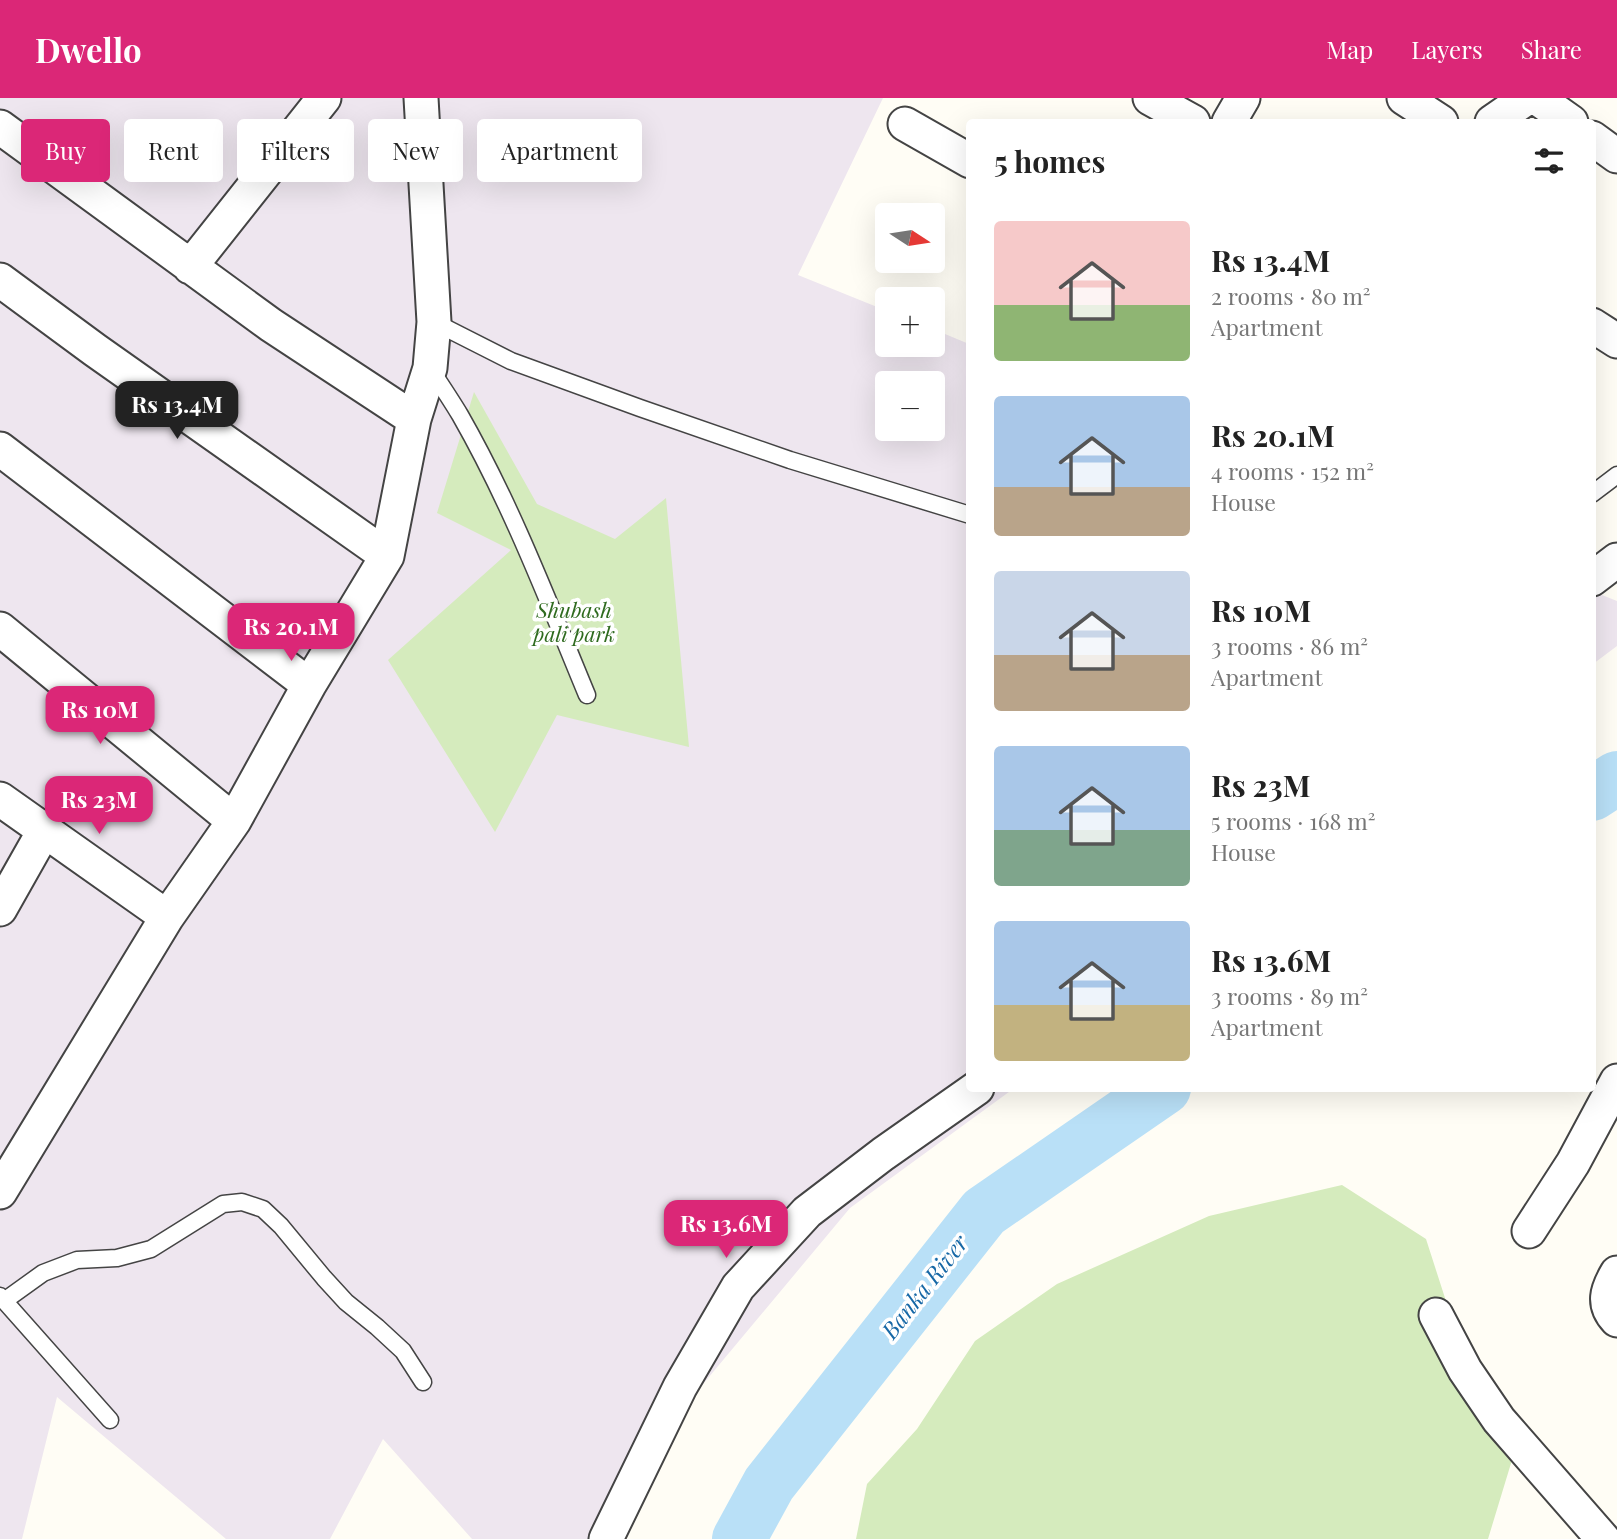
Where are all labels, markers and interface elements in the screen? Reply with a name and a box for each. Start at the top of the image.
text: Dwello [35,27,142,71]
text: Map [1327,33,1373,65]
text: Layers [1411,33,1483,65]
text: Share [1521,33,1582,65]
chip: Buy [21,119,110,182]
chip: Rent [124,119,223,182]
chip: Filters [237,119,354,182]
chip: New [368,119,463,182]
chip: Apartment [477,119,642,182]
text: 5 homes [994,141,1105,181]
icon: filters [1530,142,1568,180]
north arrow [875,203,945,273]
map controls [875,203,945,441]
text: Rs 13.4M [1211,240,1330,280]
icon: home [1050,249,1134,333]
text: 2 rooms · 80 m² [1211,280,1371,311]
button: + [875,287,945,357]
text: Apartment [1211,311,1323,342]
button: − [875,371,945,441]
pin: Rs 13.4M [105,382,249,441]
text: Rs 13.4M [131,388,223,419]
text: Rs 20.1M [1211,415,1335,455]
icon: home [1050,424,1134,508]
text: 4 rooms · 152 m² [1211,455,1374,486]
text: House [1211,486,1276,517]
text: Rs 10M [1211,590,1311,630]
park label: Shubash pali park [531,595,615,647]
icon: home [1050,599,1134,683]
pin: Rs 20.1M [219,603,363,663]
text: Rs 20.1M [244,610,338,641]
text: 3 rooms · 86 m² [1211,630,1368,661]
text: Apartment [1211,661,1323,692]
pin: Rs 10M [43,686,157,746]
text: Rs 10M [62,693,138,724]
text: Rs 23M [1211,765,1311,805]
icon: home [1050,774,1134,858]
pin: Rs 23M [42,776,156,836]
text: Rs 23M [61,783,137,814]
text: 5 rooms · 168 m² [1211,805,1375,836]
text: House [1211,836,1276,867]
text: Rs 13.6M [1211,940,1331,980]
icon: home [1050,949,1134,1033]
text: 3 rooms · 89 m² [1211,980,1368,1011]
text: Apartment [1211,1011,1323,1042]
pin: Rs 13.6M [654,1200,798,1260]
text: Rs 13.6M [680,1207,772,1238]
water label: Banka River [873,1227,975,1345]

